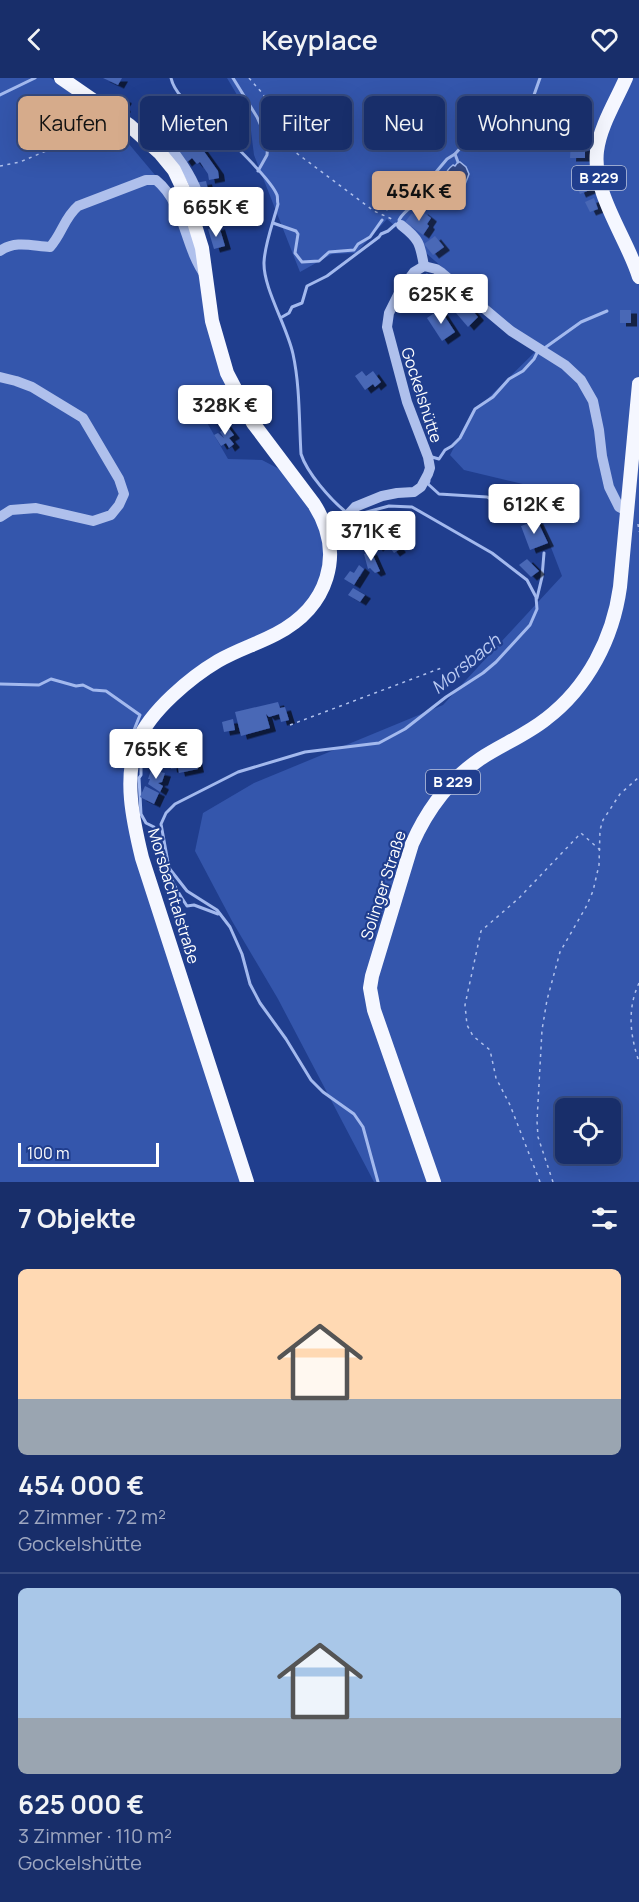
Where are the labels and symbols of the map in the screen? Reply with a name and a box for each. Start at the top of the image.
road number: B 229 [572,166,626,190]
pin: 454K € [370,171,468,222]
pin: 665K € [167,187,265,238]
pin: 625K € [392,274,490,325]
street label: Gockelshütte [396,344,448,446]
pin: 328K € [176,385,274,436]
pin: 612K € [485,484,583,535]
pin: 371K € [322,511,420,562]
water label: Morsbach [426,627,506,699]
pin: 765K € [107,729,205,780]
road number: B 229 [426,770,480,794]
street label: Morsbachtalstraße [143,826,205,966]
street label: Solinger Straße [355,828,411,942]
scale bar [18,1140,159,1168]

